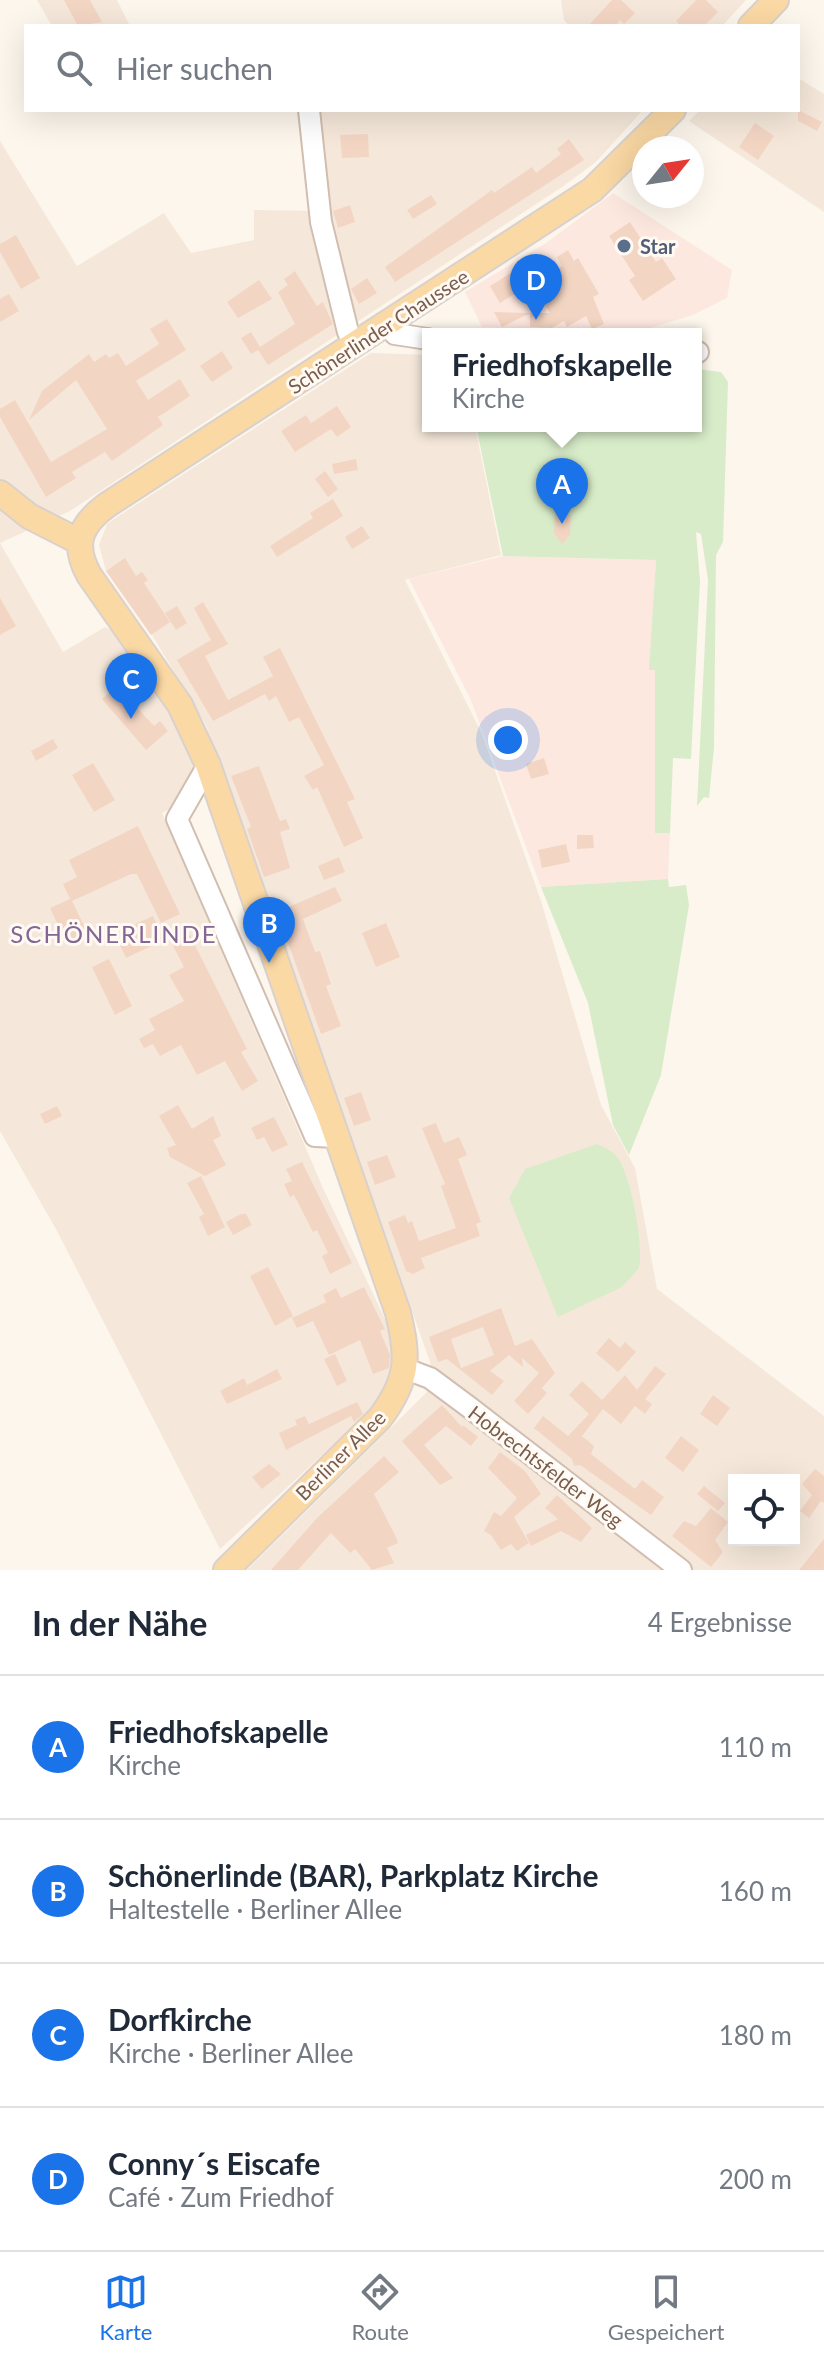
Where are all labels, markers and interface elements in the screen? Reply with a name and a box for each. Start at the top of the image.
search box [24,24,800,112]
icon: search [52,46,96,90]
text: Hier suchen [116,50,273,86]
north arrow [632,136,704,208]
place label: Star [640,234,676,258]
marker: Star [615,237,633,255]
pin: D [510,254,562,320]
street label: Schönerlinder Chaussee [283,264,473,398]
popup [422,328,702,432]
text: Friedhofskapelle [452,346,672,382]
text: Kirche [452,382,525,414]
pin: A [536,458,588,524]
pin: C [105,653,157,719]
your location [488,720,528,760]
pin: B [243,897,295,963]
district label: SCHÖNERLINDE [10,919,218,948]
street label: Hobrechtsfelder Weg [464,1400,628,1532]
street label: Berliner Allee [290,1405,390,1505]
map controls [728,1474,800,1546]
button: locate [728,1474,800,1546]
text: In der Nähe [32,1602,207,1643]
text: 4 Ergebnisse [648,1606,792,1638]
text: Friedhofskapelle [108,1713,329,1749]
text: A [49,1731,67,1763]
text: 110 m [719,1731,792,1763]
text: Kirche [108,1749,181,1781]
text: Schönerlinde (BAR), Parkplatz Kirche [108,1857,598,1893]
text: B [49,1875,67,1907]
text: 160 m [719,1875,792,1907]
text: Haltestelle · Berliner Allee [108,1893,402,1925]
text: Dorfkirche [108,2001,252,2037]
text: C [49,2019,67,2051]
text: 180 m [719,2019,792,2051]
text: Kirche · Berliner Allee [108,2037,354,2069]
text: Conny´s Eiscafe [108,2145,320,2181]
text: D [48,2163,68,2195]
text: 200 m [719,2163,792,2195]
text: Café · Zum Friedhof [108,2181,334,2213]
tab: Karte [100,2270,152,2345]
tab: Route [352,2270,409,2345]
tab: Gespeichert [608,2270,724,2345]

